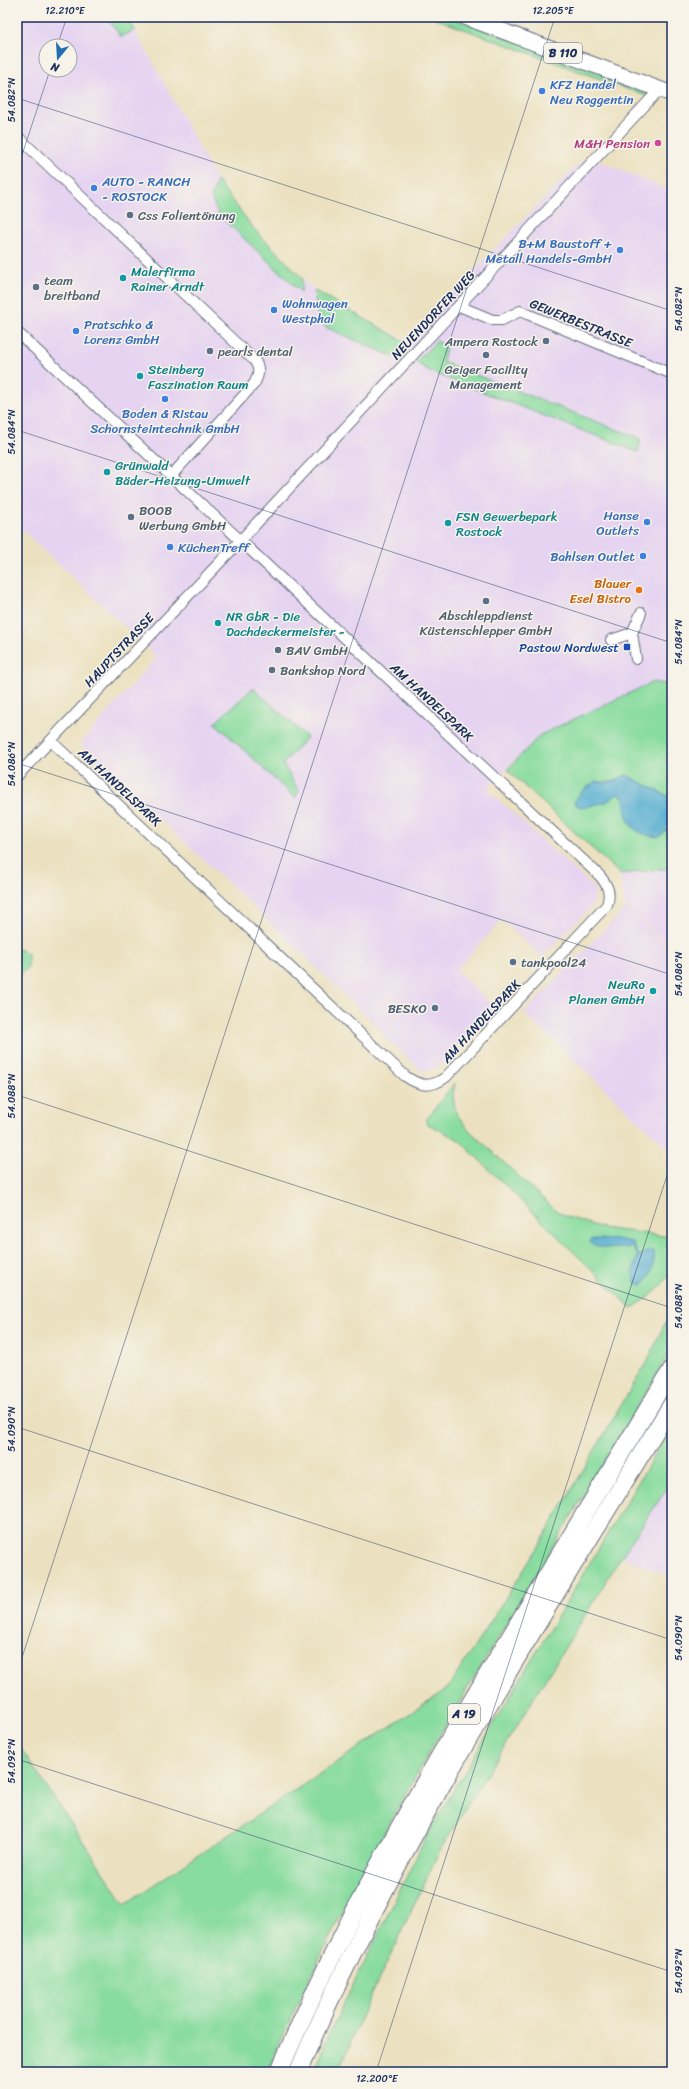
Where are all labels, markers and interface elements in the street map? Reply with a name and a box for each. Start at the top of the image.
text: 12.210°E [45,2,86,20]
text: 12.205°E [532,2,575,20]
north arrow [38,38,78,78]
road number: B 110 [544,43,582,63]
text: N [48,57,63,78]
place label: KFZ Handel Neu Roggentin [550,73,634,111]
text: 54.082°N [3,78,21,122]
marker: KFZ Handel Neu Roggentin [537,86,547,96]
place label: M&H Pension [574,132,650,155]
marker: M&H Pension [653,138,663,148]
place label: AUTO - RANCH - ROSTOCK [101,170,191,208]
marker: AUTO - RANCH - ROSTOCK [89,183,99,193]
place label: Css Folientönung [138,204,236,227]
marker: Css Folientönung [125,210,135,220]
place label: B+M Baustoff + Metall Handels-GmbH [485,232,613,270]
marker: B+M Baustoff + Metall Handels-GmbH [615,245,625,255]
place label: Malerfirma Rainer Arndt [131,260,205,298]
street label: NEUENDORFER WEG [385,265,481,365]
place label: team breitband [44,269,101,307]
marker: Malerfirma Rainer Arndt [118,273,128,283]
marker: team breitband [31,282,41,292]
text: 54.082°N [670,287,688,331]
place label: Wohnwagen Westphal [282,292,348,330]
street label: GEWERBESTRASSE [526,292,637,354]
marker: Wohnwagen Westphal [269,305,279,315]
place label: Pratschko & Lorenz GmbH [84,313,160,351]
marker: Pratschko & Lorenz GmbH [71,326,81,336]
place label: Ampera Rostock [444,330,538,353]
marker: Ampera Rostock [541,336,551,346]
place label: pearls dental [217,340,293,363]
marker: pearls dental [205,346,215,356]
marker: Geiger Facility Management [481,350,491,360]
place label: Steinberg Faszination Raum [148,358,249,396]
place label: Geiger Facility Management [444,358,528,396]
marker: Steinberg Faszination Raum [135,371,145,381]
marker: Boden & Ristau Schornsteintechnik GmbH [160,394,170,404]
place label: Boden & Ristau Schornsteintechnik GmbH [90,402,241,440]
text: 54.084°N [3,409,21,455]
place label: Grünwald Bäder-Heizung-Umwelt [115,454,251,492]
marker: Grünwald Bäder-Heizung-Umwelt [102,467,112,477]
place label: BOOB Werbung GmbH [139,499,227,537]
place label: Hanse Outlets [596,504,640,542]
place label: FSN Gewerbepark Rostock [456,505,558,543]
marker: BOOB Werbung GmbH [126,512,136,522]
marker: Hanse Outlets [642,517,652,527]
marker: FSN Gewerbepark Rostock [443,518,453,528]
place label: KüchenTreff [178,536,252,559]
marker: KüchenTreff [165,542,175,552]
place label: Bahlsen Outlet [550,545,635,568]
marker: Bahlsen Outlet [638,551,648,561]
place label: Blauer Esel Bistro [569,572,632,610]
marker: Blauer Esel Bistro [634,585,644,595]
marker: Abschleppdienst Küstenschlepper GmbH [481,596,491,606]
place label: Abschleppdienst Küstenschlepper GmbH [420,604,553,642]
place label: NR GbR - Die Dachdeckermeister - [226,605,345,643]
street label: HAUPTSTRASSE [78,607,160,693]
marker: NR GbR - Die Dachdeckermeister - [213,618,223,628]
text: 54.084°N [670,619,688,665]
place label: Pastow Nordwest [519,636,619,659]
place label: BAV GmbH [286,639,349,662]
marker: Pastow Nordwest [622,642,632,652]
marker: BAV GmbH [273,645,283,655]
street label: AM HANDELSPARK [384,656,480,747]
place label: Bankshop Nord [280,659,366,682]
marker: Bankshop Nord [267,665,277,675]
street label: AM HANDELSPARK [72,741,168,832]
text: 54.086°N [3,742,21,786]
place label: tankpool24 [521,951,586,974]
text: 54.086°N [670,952,688,996]
marker: tankpool24 [508,957,518,967]
street label: AM HANDELSPARK [435,973,526,1069]
place label: NeuRo Planen GmbH [569,973,646,1011]
marker: NeuRo Planen GmbH [648,986,658,996]
place label: BESKO [388,997,427,1020]
marker: BESKO [430,1003,440,1013]
text: 54.088°N [3,1073,21,1118]
text: 54.088°N [670,1283,688,1328]
text: 54.090°N [3,1406,21,1452]
text: 54.090°N [670,1615,688,1661]
road number: A 19 [448,1704,480,1724]
text: 54.092°N [3,1739,21,1783]
text: 54.092°N [670,1949,688,1993]
text: 12.200°E [356,2070,399,2088]

